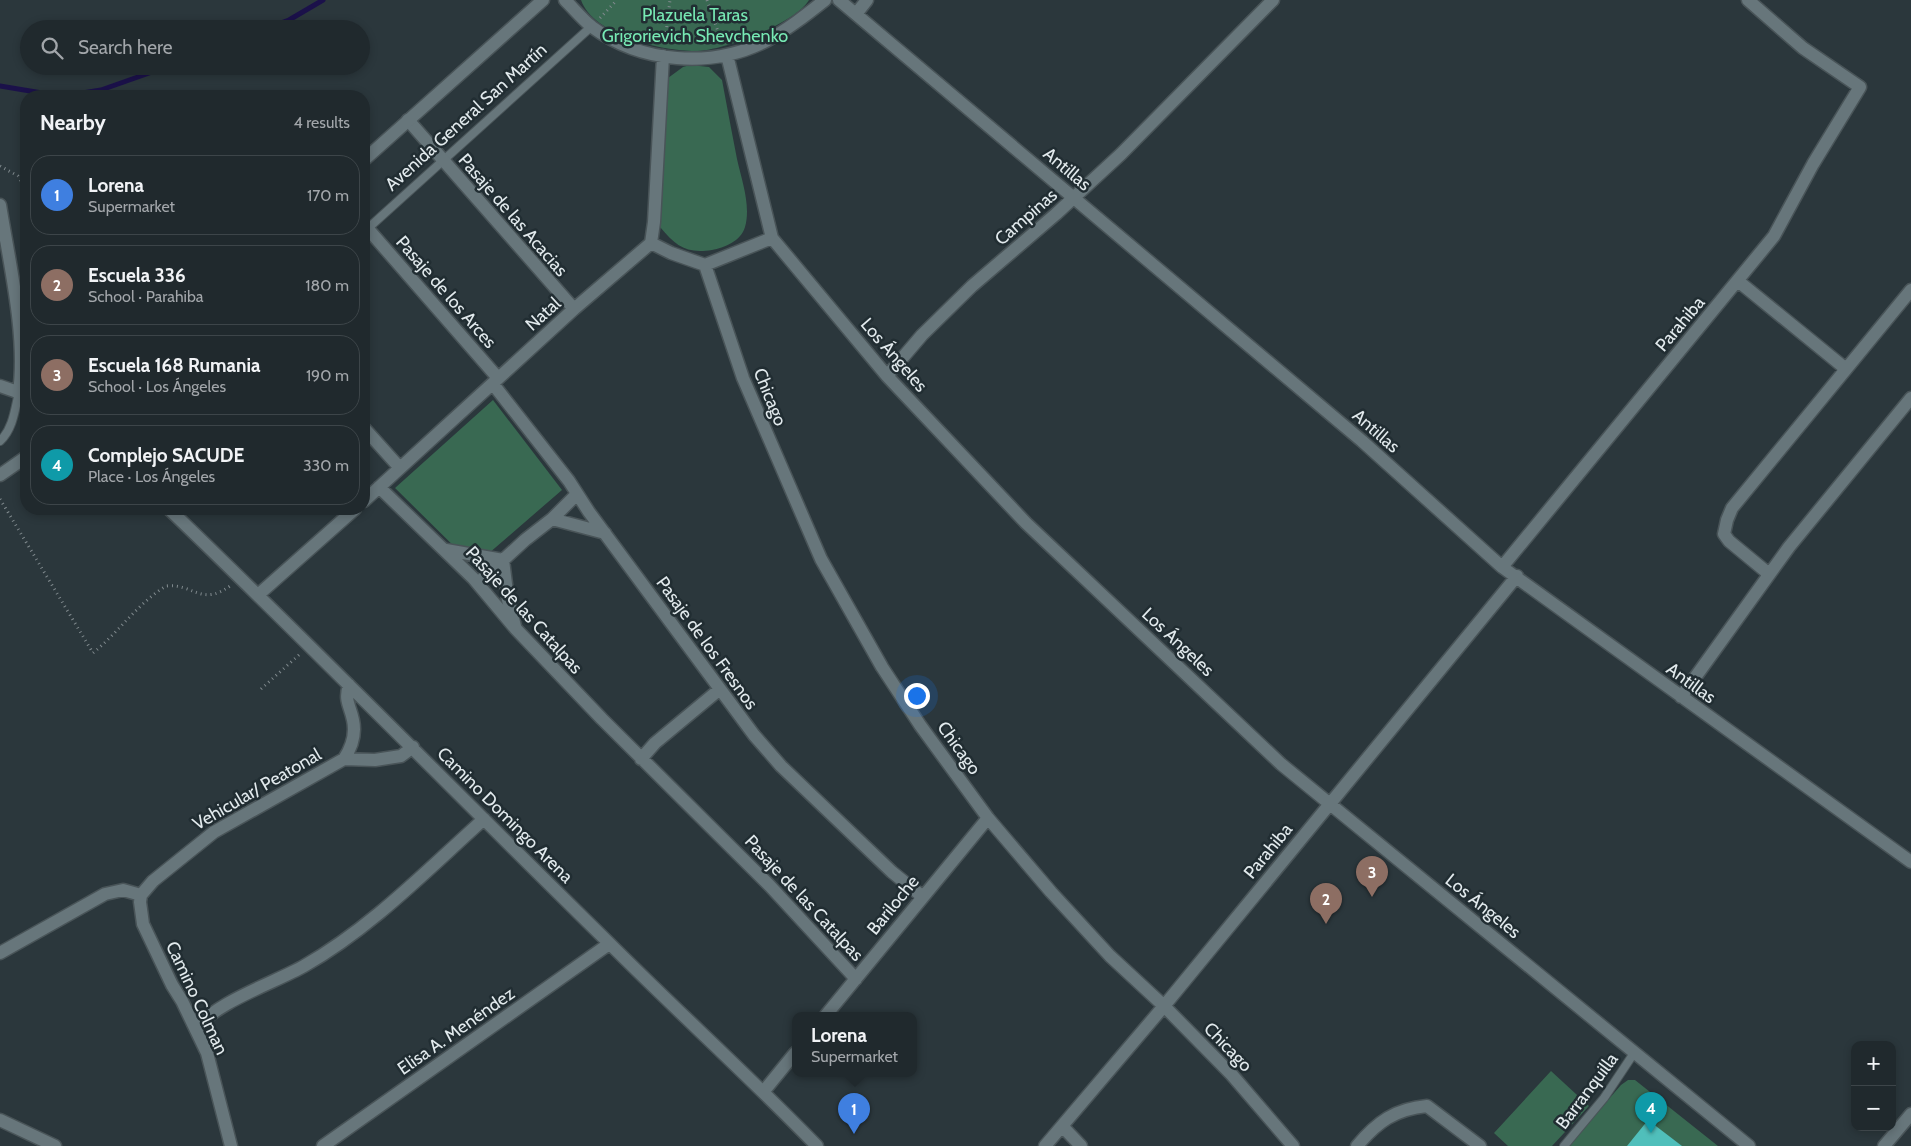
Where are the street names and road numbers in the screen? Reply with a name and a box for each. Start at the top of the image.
street label: Avenida General San Martín [381,39,551,195]
street label: Antillas [1039,143,1095,195]
street label: Pasaje de las Acacias [454,149,572,281]
street label: Campinas [990,184,1062,250]
street label: Pasaje de los Arces [391,231,501,353]
street label: Natal [521,292,566,336]
street label: Parahiba [1651,292,1710,356]
street label: Los Ángeles [856,314,932,396]
street label: Chicago [748,365,792,429]
street label: Antillas [1348,404,1404,458]
street label: Pasaje de las Catalpas [461,542,587,678]
street label: Pasaje de los Fresnos [651,572,763,714]
street label: Los Ángeles [1137,603,1219,681]
street label: Antillas [1662,658,1720,708]
street label: Chicago [932,717,986,779]
street label: Camino Domingo Arena [432,742,578,888]
street label: Vehicular/ Peatonal [189,743,326,835]
street label: Parahiba [1239,819,1297,883]
street label: Pasaje de las Catalpas [740,830,868,966]
street label: Los Ángeles [1441,869,1525,943]
street label: Bariloche [862,871,924,939]
street label: Camino Colman [161,938,233,1058]
street label: Elisa A. Menéndez [393,982,519,1080]
street label: Chicago [1199,1018,1257,1076]
street label: Barranquilla [1551,1048,1623,1133]

